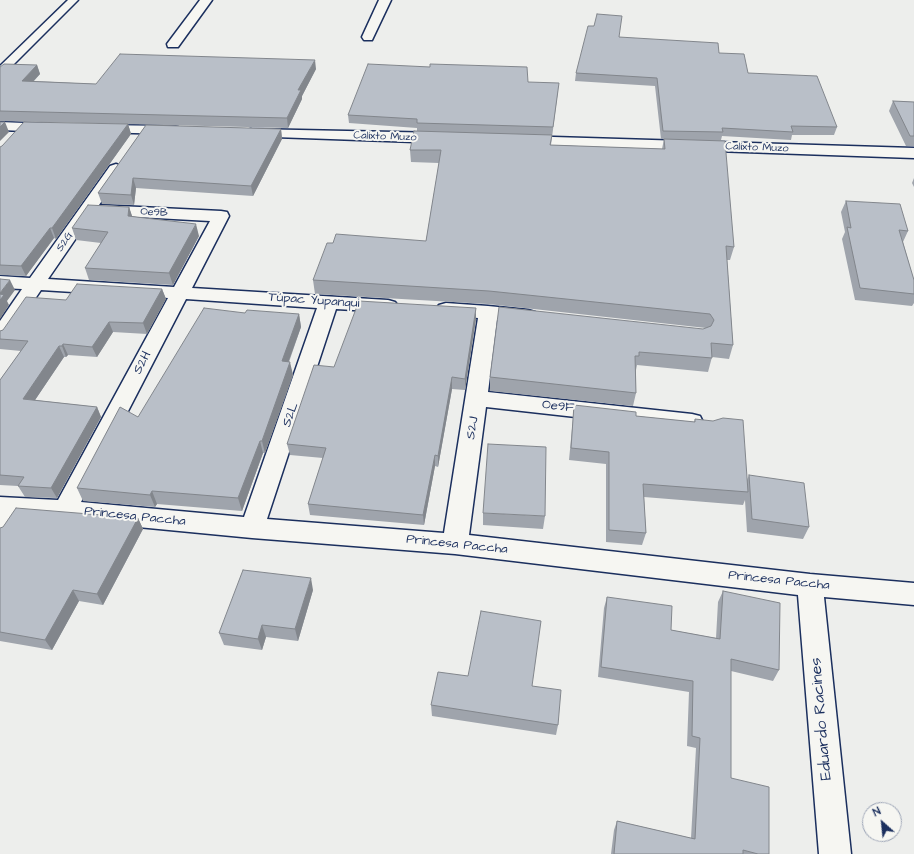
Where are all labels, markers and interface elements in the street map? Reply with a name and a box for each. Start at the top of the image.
street label: Calixto Muzo [353,129,417,145]
street label: Calixto Muzo [725,140,789,156]
street label: Oe9B [140,206,168,220]
street label: S2G [54,230,76,254]
street label: Túpac Yupanqui [268,290,360,312]
street label: S2H [131,349,155,377]
street label: Oe9F [541,398,575,416]
street label: S2L [280,401,302,429]
street label: S2J [464,416,482,440]
street label: Princesa Paccha [83,504,187,530]
street label: Princesa Paccha [405,532,509,558]
street label: Princesa Paccha [727,568,831,594]
street label: Eduardo Racines [807,657,837,781]
north arrow [862,802,902,842]
text: N [870,804,883,820]

